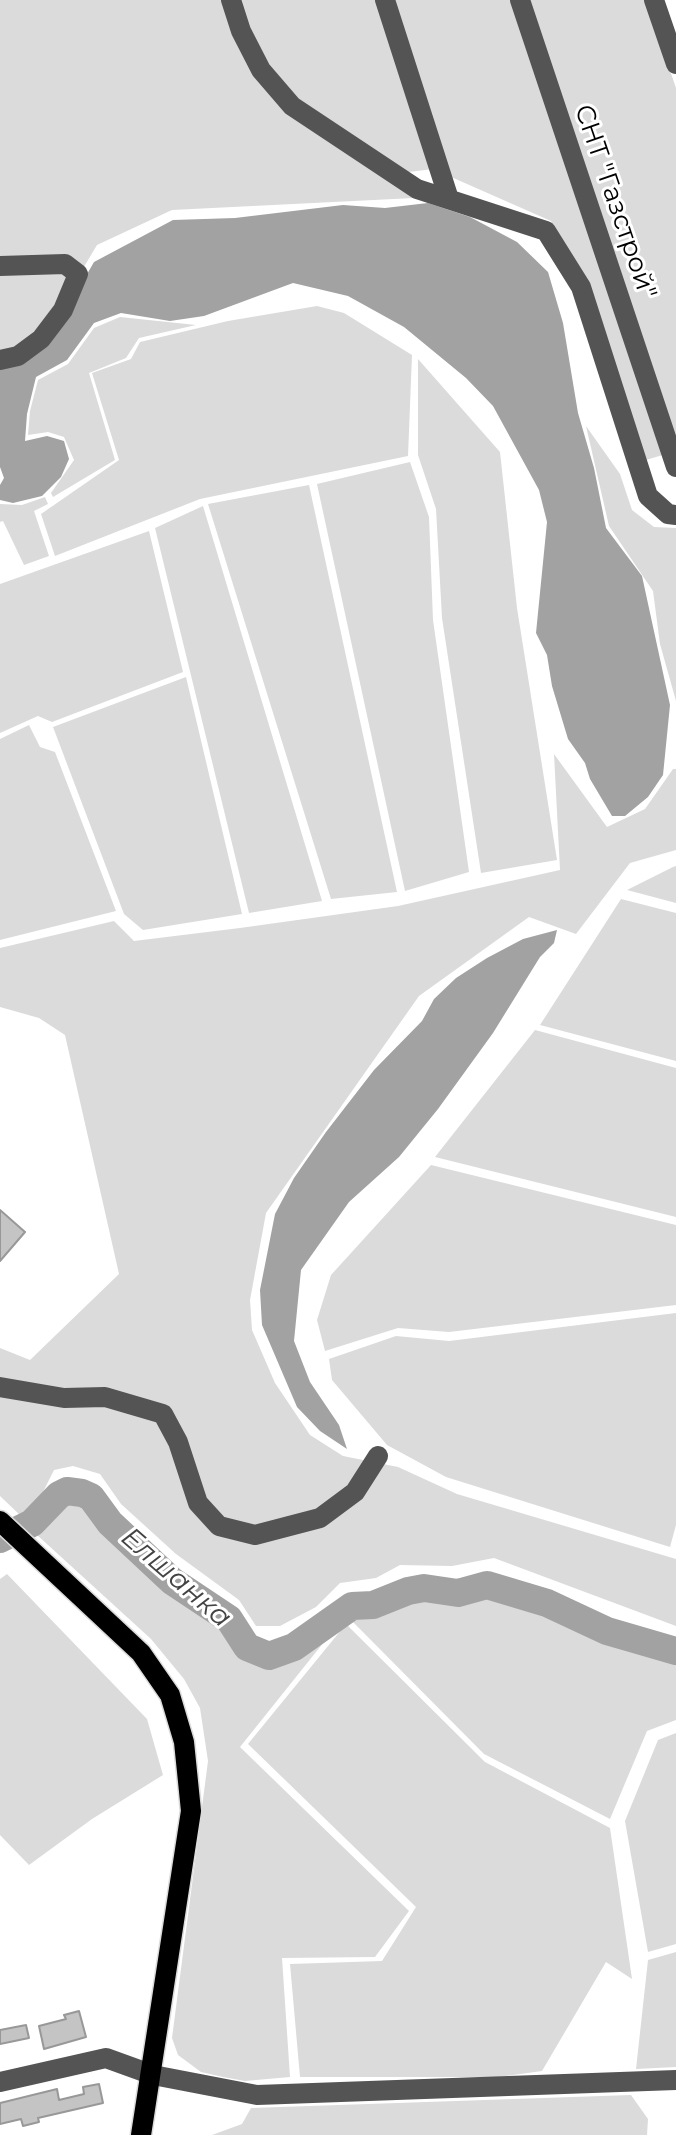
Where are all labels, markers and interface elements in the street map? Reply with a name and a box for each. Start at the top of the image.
street label: СНТ "Газстрой" [567,101,663,303]
water label: Елшанка [114,1521,238,1635]

